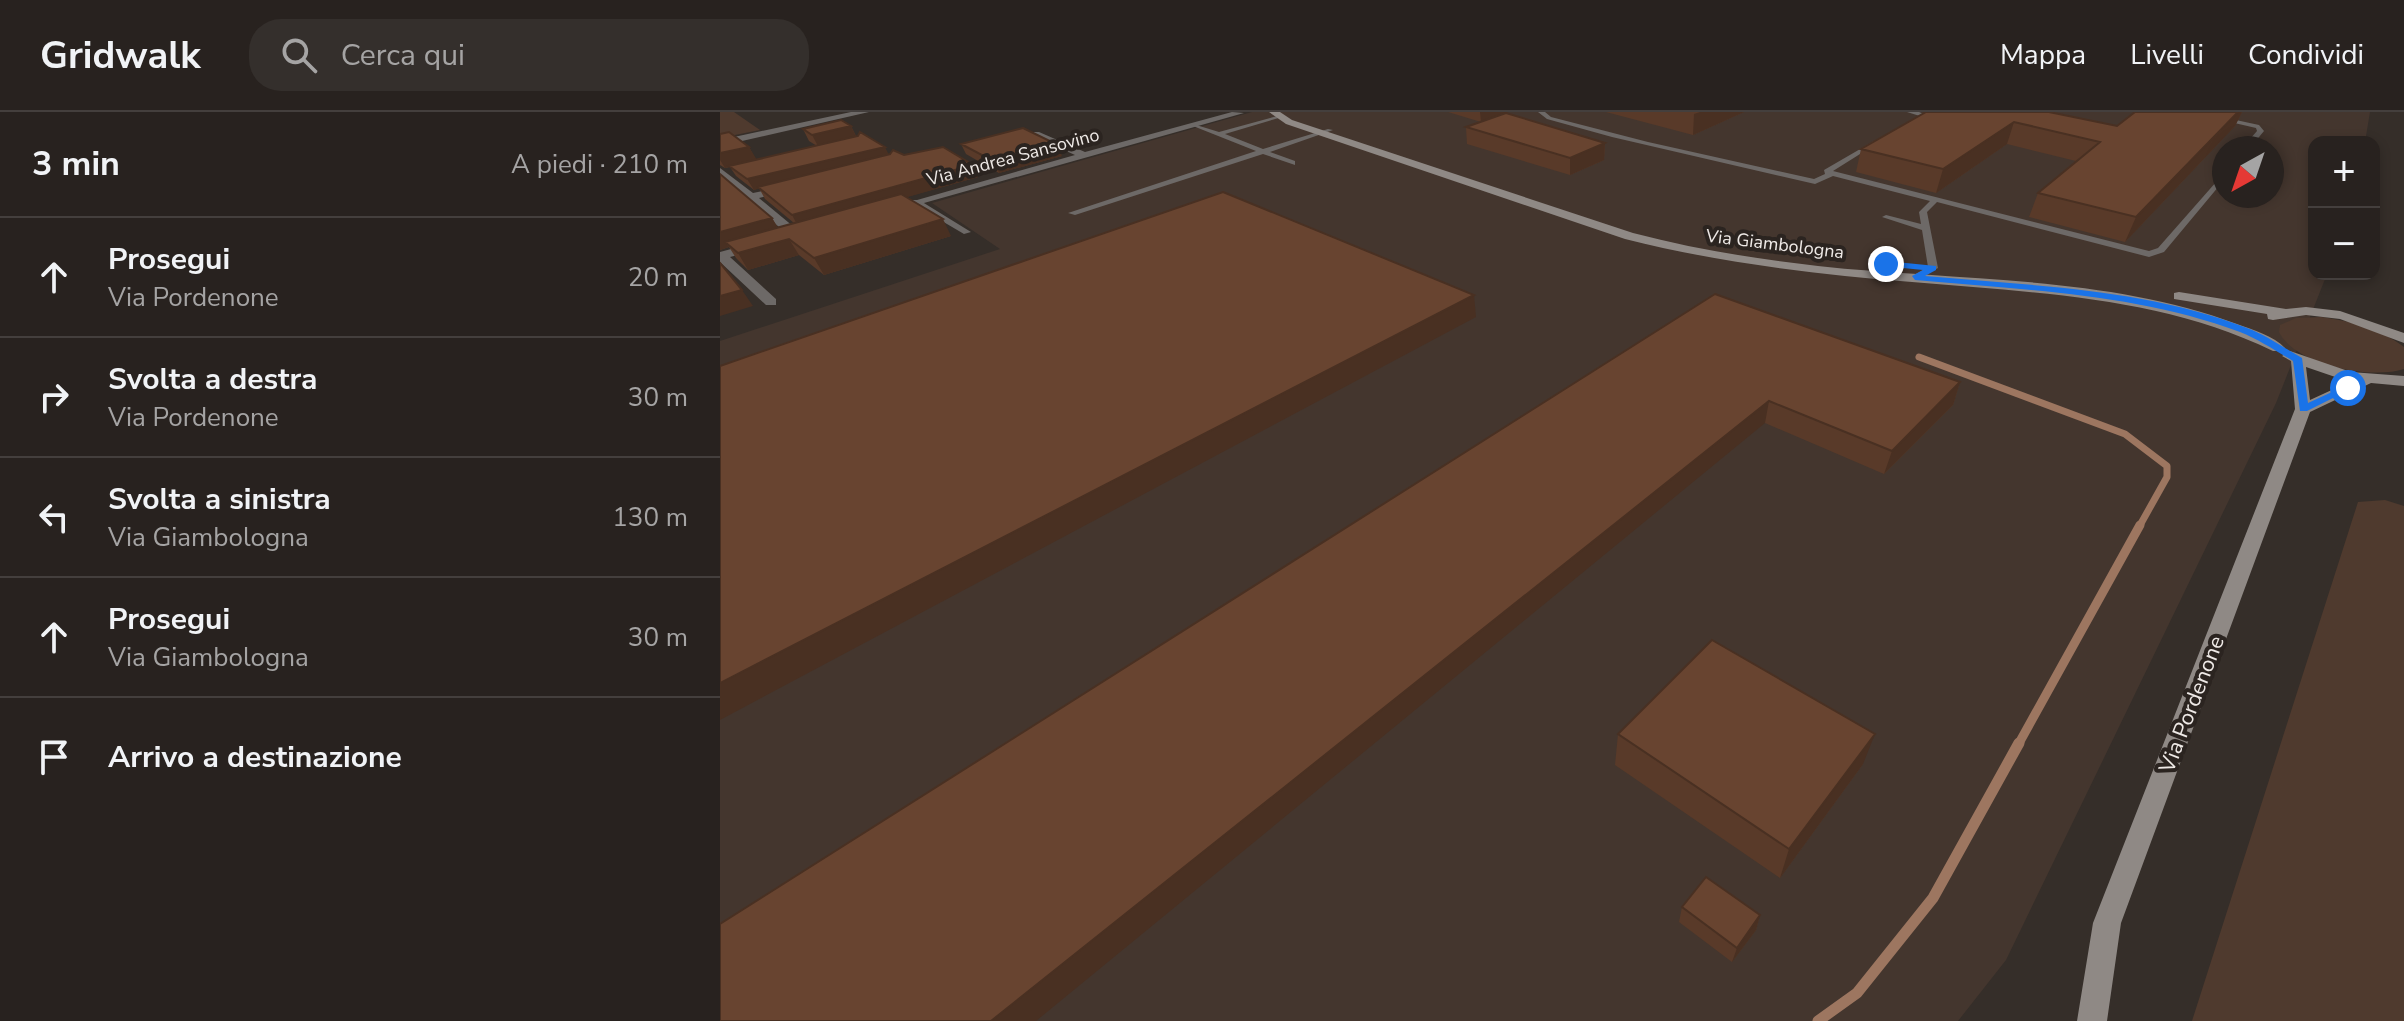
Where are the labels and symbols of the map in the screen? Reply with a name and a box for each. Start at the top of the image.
street label: Via Andrea Sansovino [923,122,1102,192]
north arrow [2212,136,2284,208]
street label: Via Giambologna [1704,223,1845,264]
route end [1868,246,1904,282]
route start [2330,370,2366,406]
street label: Via Pordenone [2152,632,2232,778]

